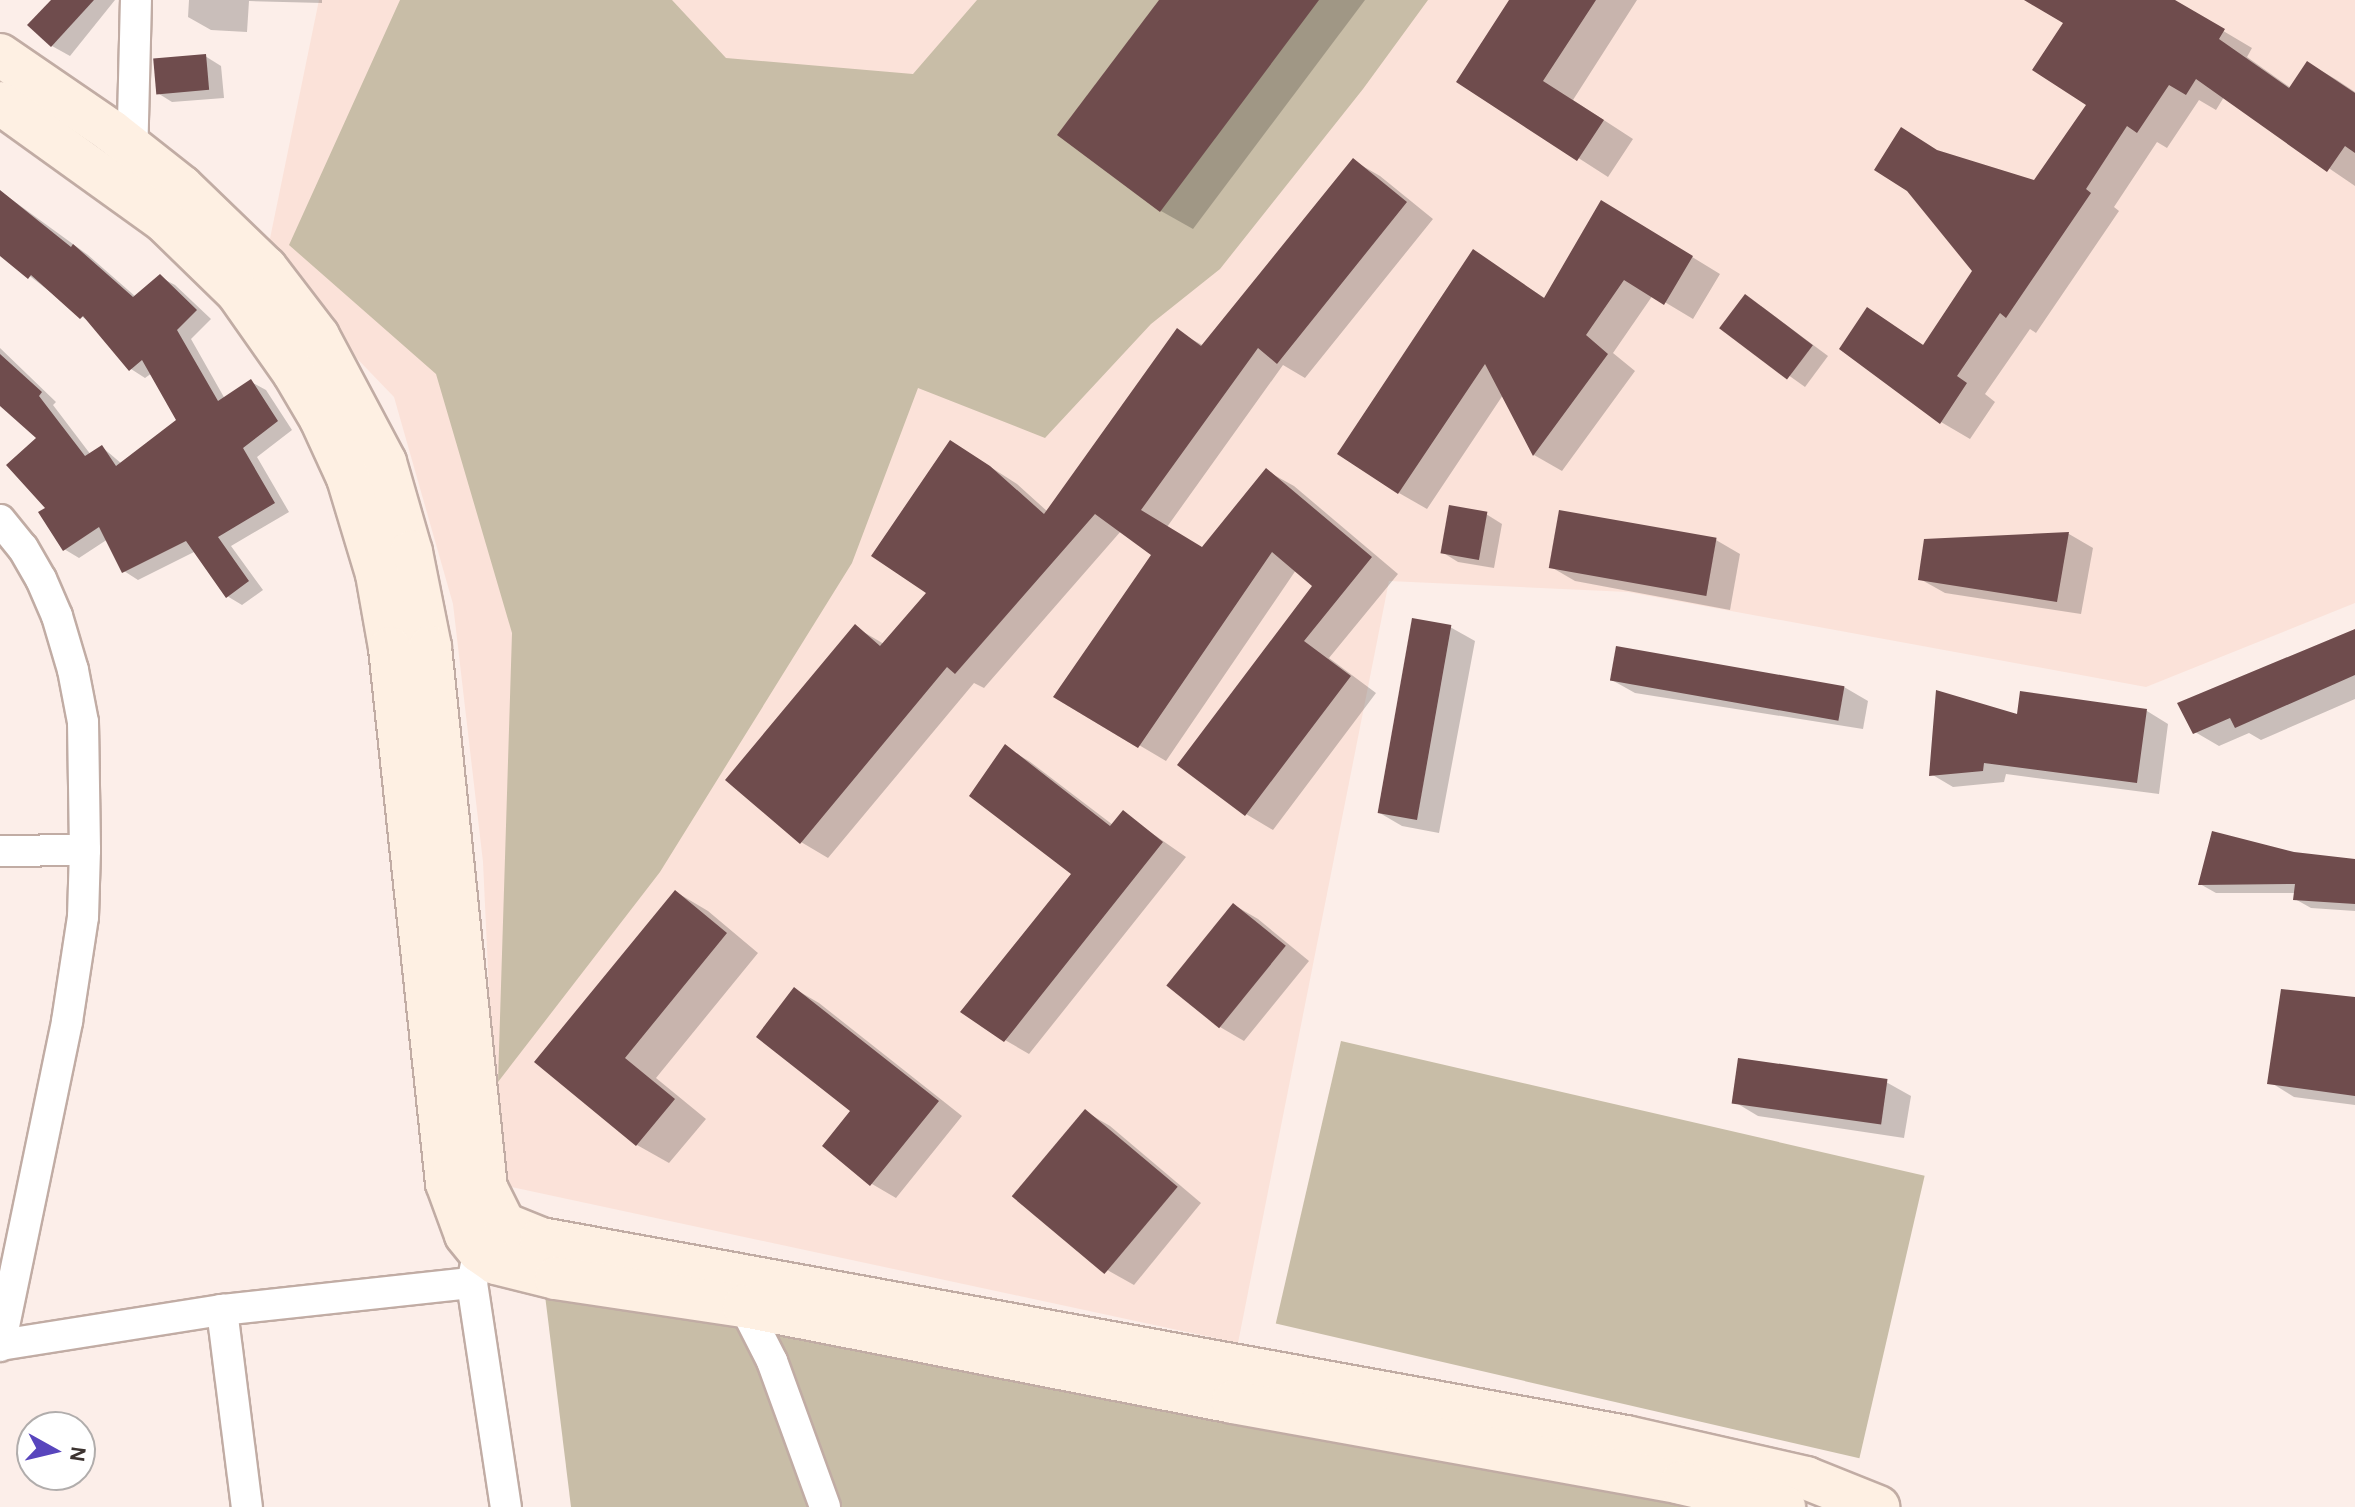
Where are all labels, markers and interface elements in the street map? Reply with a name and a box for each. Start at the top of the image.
north arrow [16,1411,96,1491]
text: N [66,1445,90,1463]

